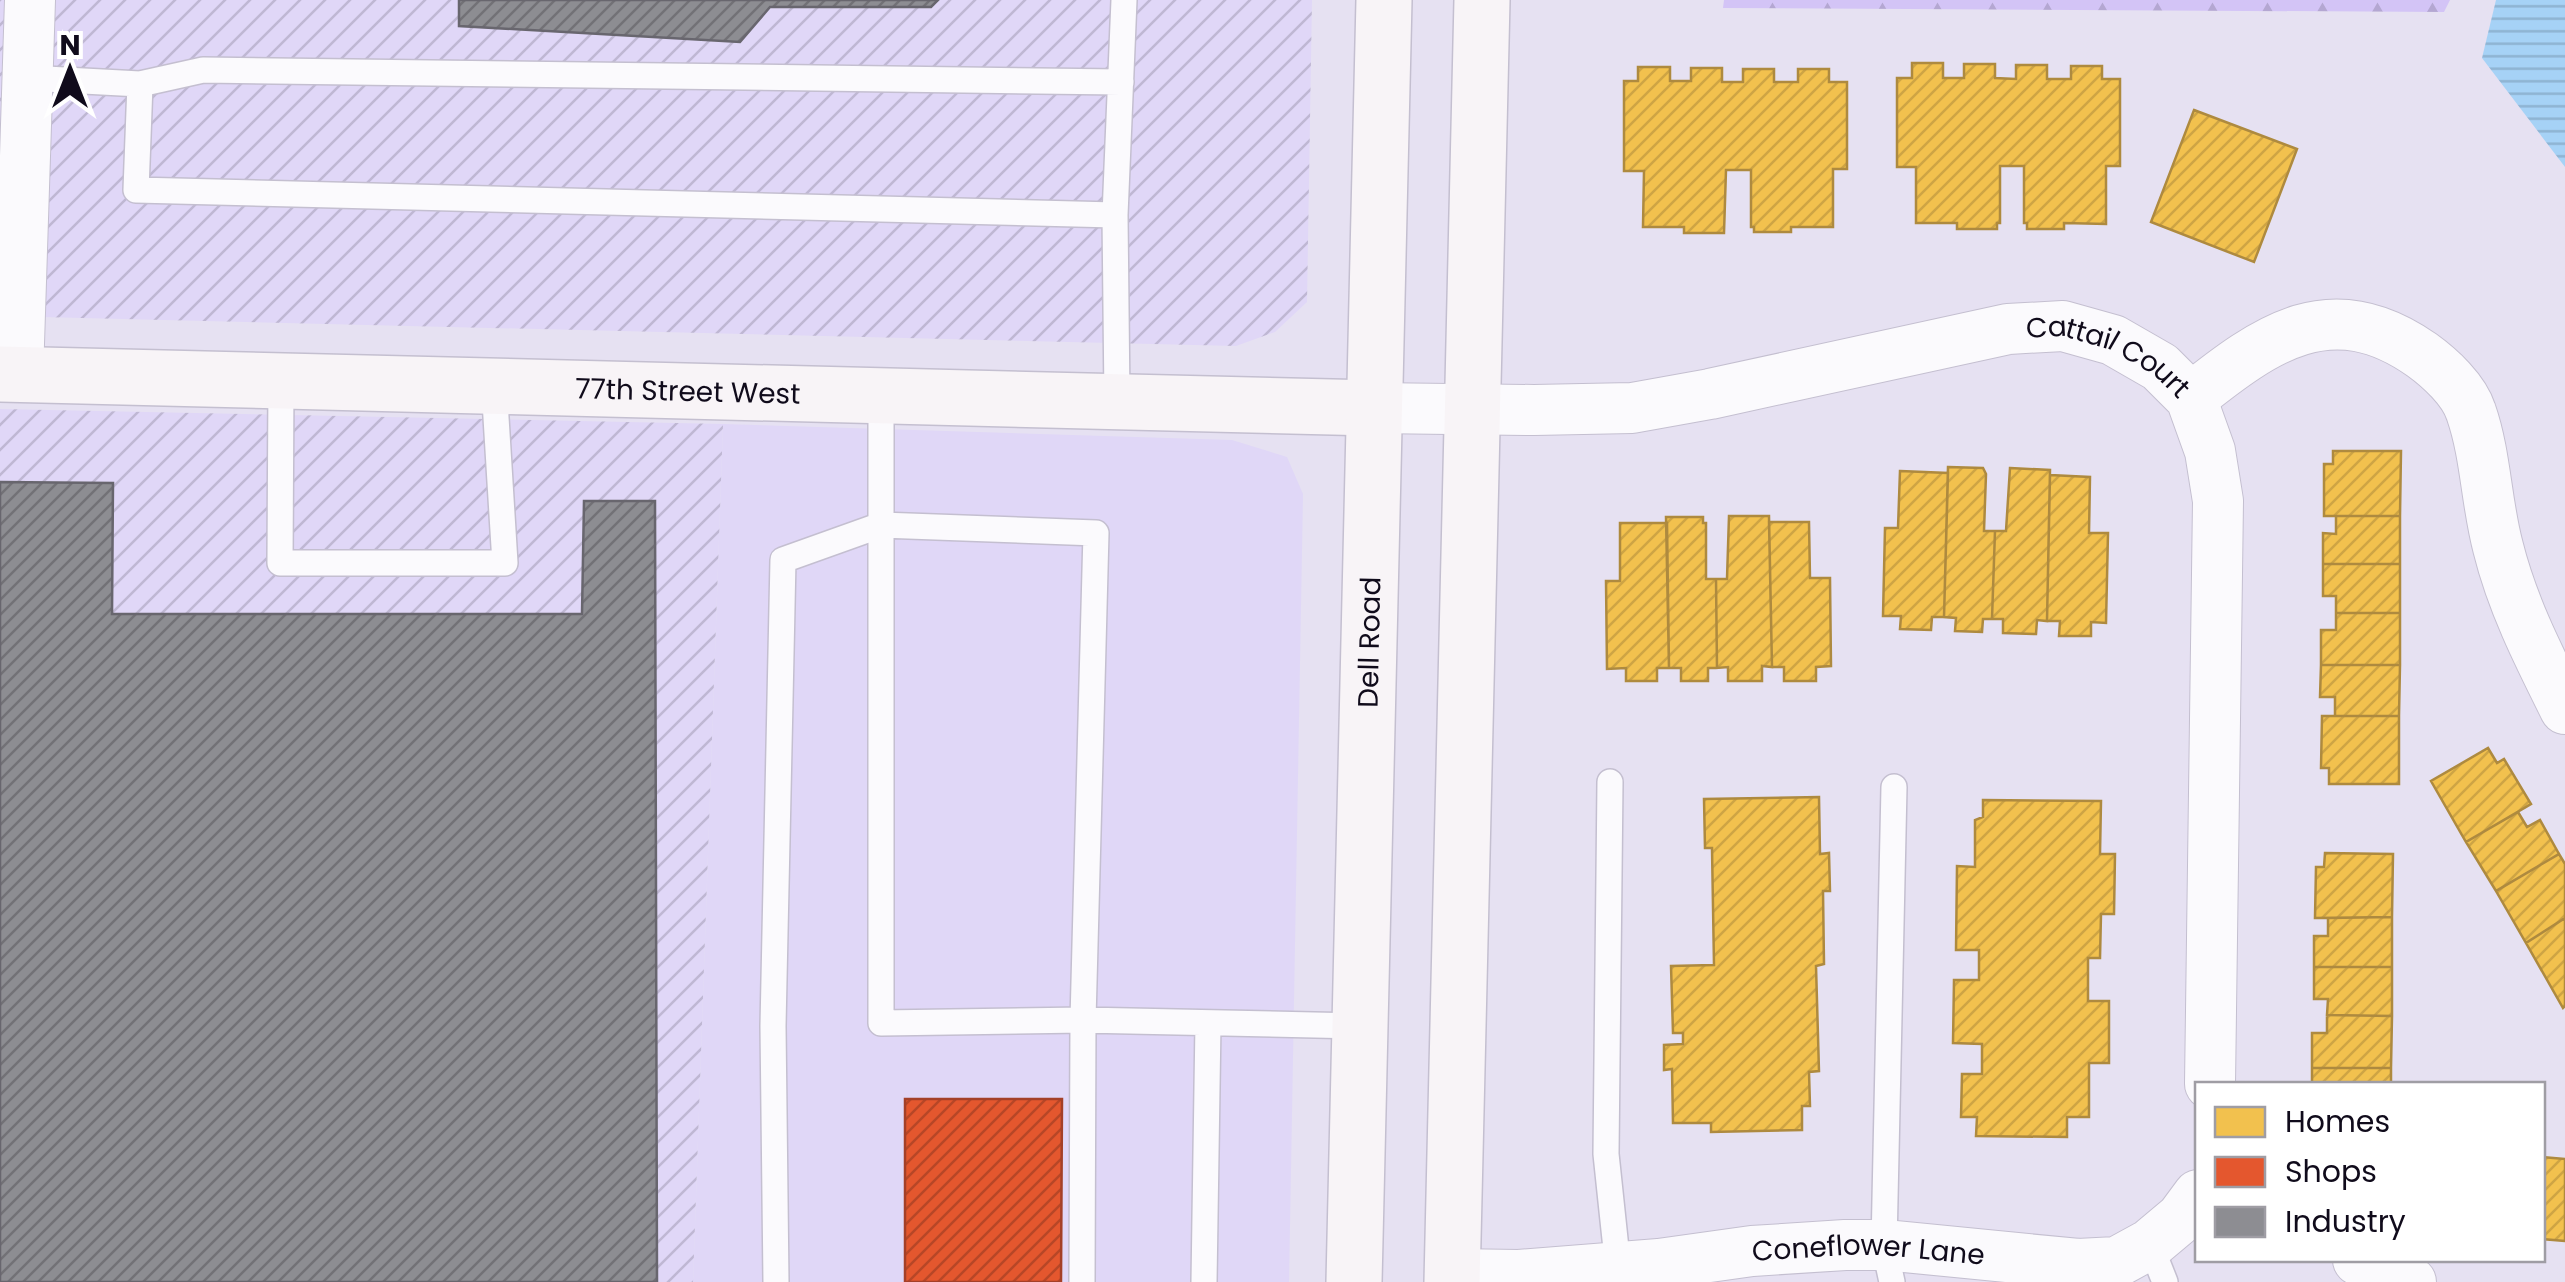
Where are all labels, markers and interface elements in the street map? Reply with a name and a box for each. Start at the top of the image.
north arrow [20,20,120,120]
text: N [59,26,81,65]
street label: Cattail Court [2025,306,2199,406]
street label: 77th Street West [575,369,801,413]
street label: Dell Road [1348,576,1390,708]
legend [2195,1082,2545,1262]
text: Homes [2285,1100,2390,1143]
text: Shops [2285,1150,2377,1193]
text: Industry [2285,1200,2406,1243]
street label: Coneflower Lane [1751,1226,1987,1274]

